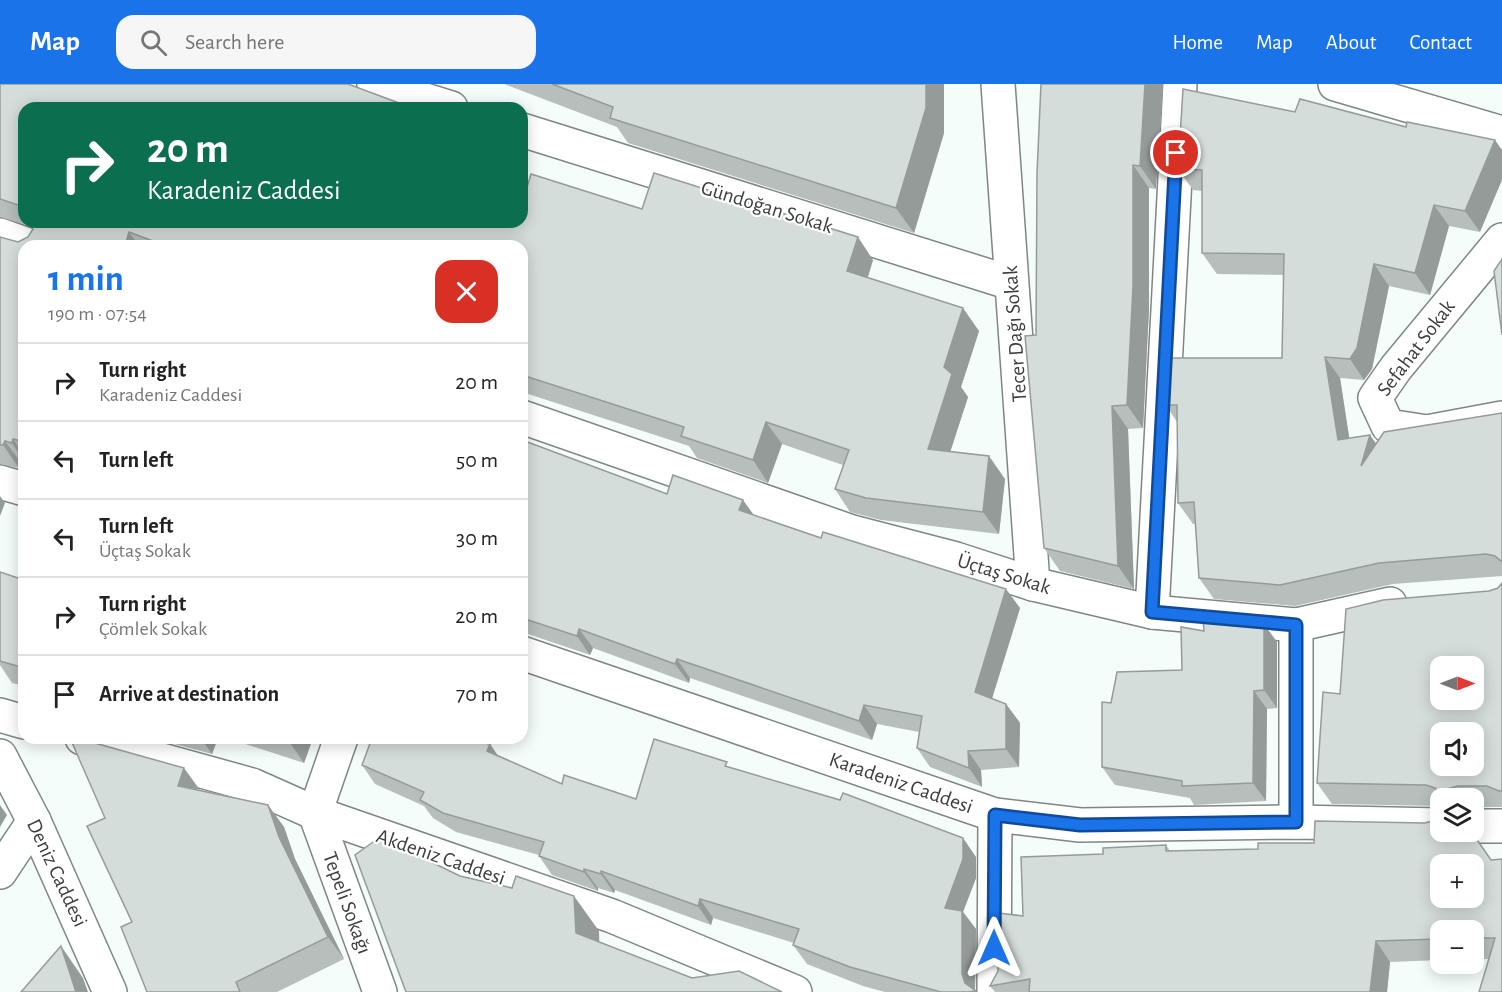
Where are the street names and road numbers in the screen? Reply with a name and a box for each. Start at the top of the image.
street label: Gündoğan Sokak [699,177,836,237]
street label: Tecer Dağı Sokak [1000,265,1030,403]
street label: Sefahat Sokak [1373,296,1459,400]
street label: Üçtaş Sokak [955,549,1054,598]
street label: Karadeniz Caddesi [826,749,976,817]
street label: Deniz Caddesi [23,816,91,930]
street label: Akdeniz Caddesi [374,825,508,889]
street label: Tepeli Sokağı [319,849,375,957]

